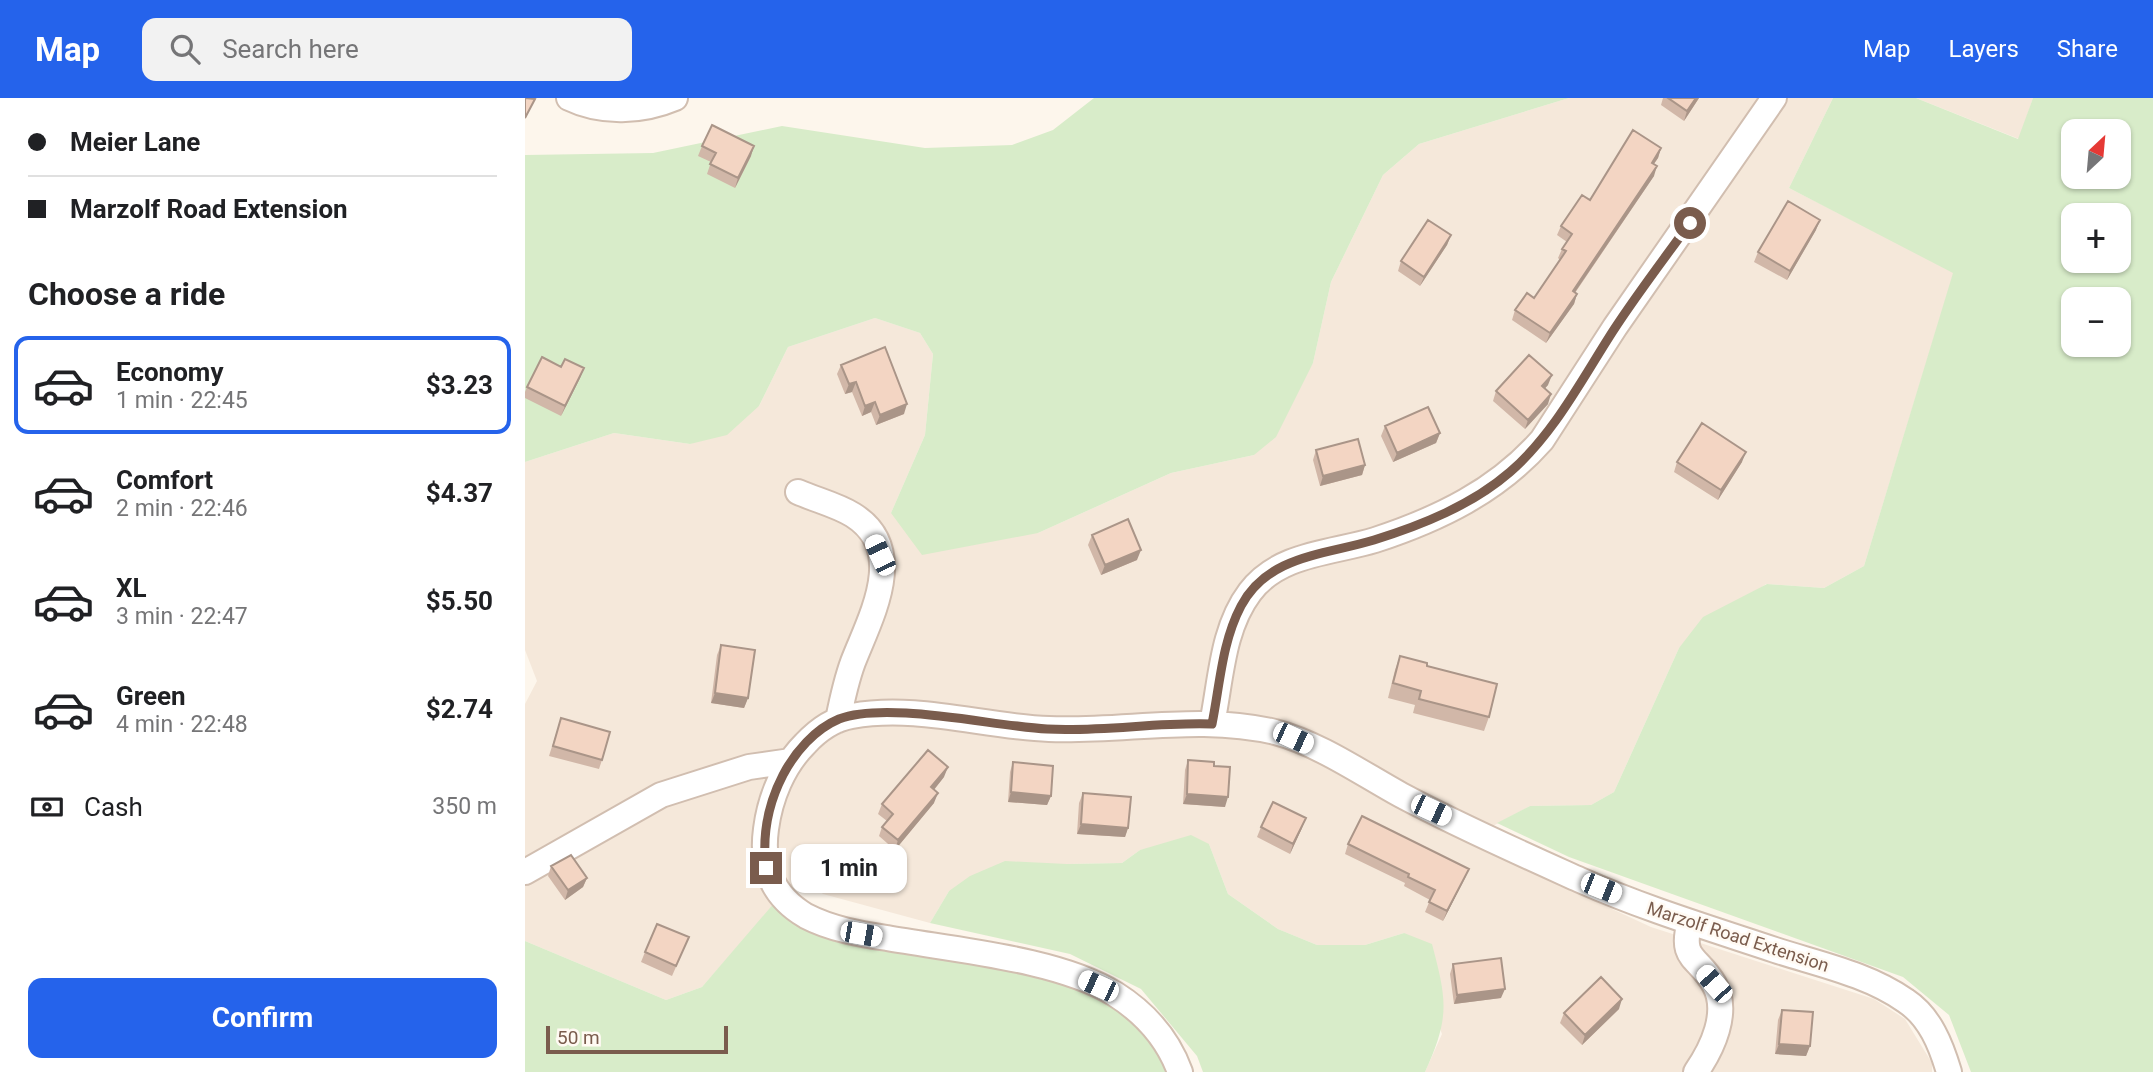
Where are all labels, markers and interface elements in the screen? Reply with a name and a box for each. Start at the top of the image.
search box [142,18,632,81]
text: Map [35,30,100,69]
icon: search [166,30,204,68]
text: Search here [222,34,359,64]
text: Map [1863,35,1911,63]
text: Layers [1949,35,2019,63]
text: Share [2057,35,2118,63]
north arrow [2061,119,2131,189]
map controls [2061,119,2131,357]
text: Meier Lane [70,127,200,157]
text: Marzolf Road Extension [70,194,348,224]
button: + [2061,203,2131,273]
route start [1674,207,1706,239]
text: Choose a ride [28,275,225,313]
button: − [2061,287,2131,357]
icon: car [32,354,95,417]
text: Economy [116,357,223,387]
text: $3.23 [426,370,493,400]
text: 1 min · 22:45 [116,387,248,414]
icon: car [32,462,95,525]
text: Comfort [116,465,213,495]
text: $4.37 [426,478,493,508]
text: 2 min · 22:46 [116,495,248,522]
car [862,532,899,578]
icon: car [32,570,95,633]
text: XL [116,573,147,603]
text: $5.50 [426,586,493,616]
text: 3 min · 22:47 [116,603,248,630]
icon: car [32,678,95,741]
text: Green [116,681,186,711]
text: $2.74 [426,694,493,724]
text: 4 min · 22:48 [116,711,248,738]
car [1270,720,1317,756]
icon: cash [28,788,66,826]
text: Cash [84,792,143,822]
car [1408,792,1455,828]
text: 350 m [432,793,497,820]
callout: 1 min [791,844,906,892]
route end [750,852,782,884]
text: 1 min [820,855,878,882]
car [1578,870,1625,906]
street label: Marzolf Road Extension [1645,897,1832,976]
car [839,920,884,948]
car [1693,961,1736,1007]
car [1075,968,1122,1004]
button: Confirm [28,978,497,1058]
scale bar [546,1023,728,1055]
text: 50 m [557,1026,600,1049]

